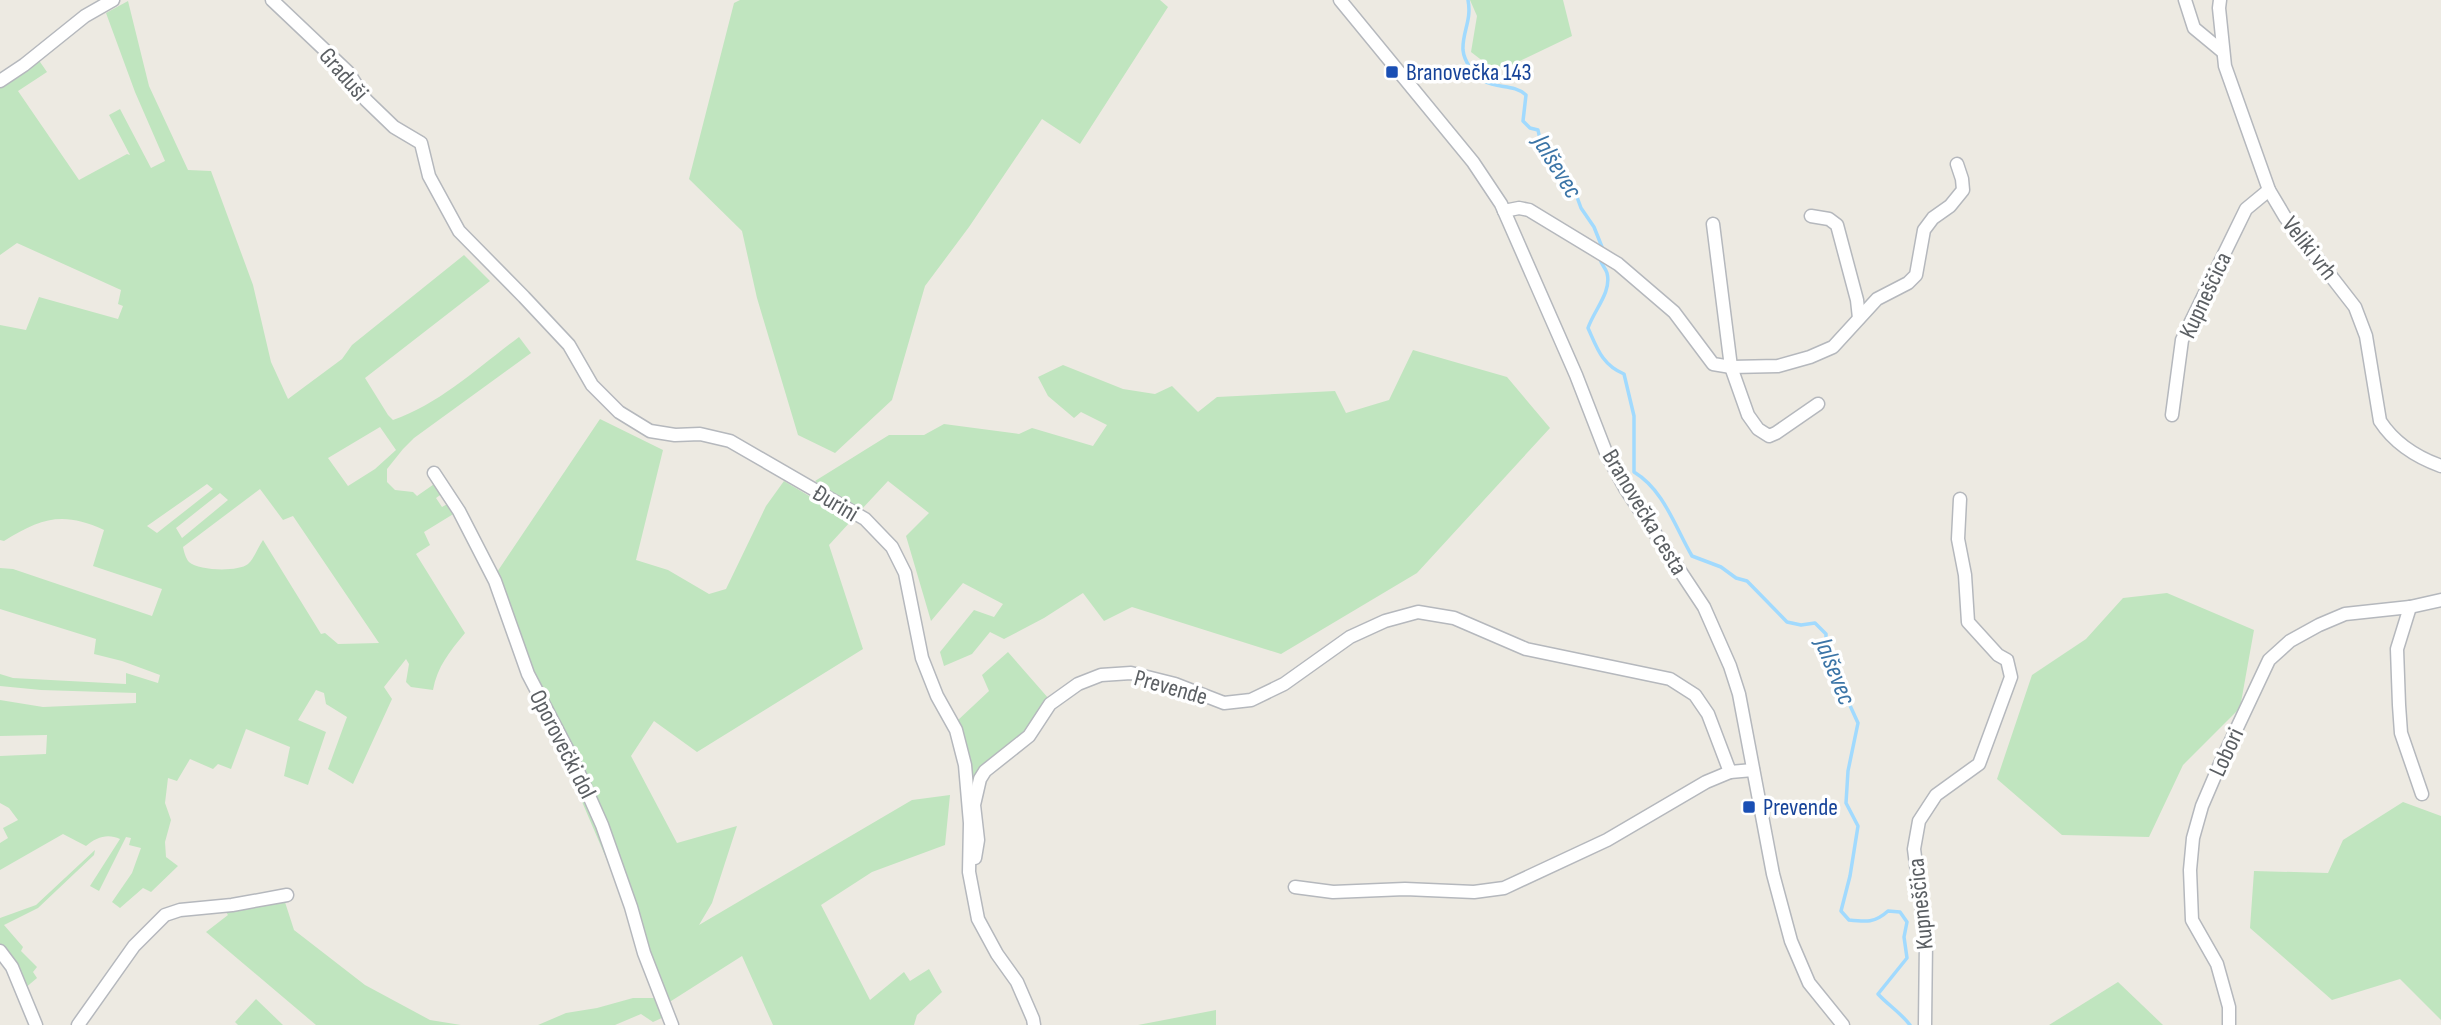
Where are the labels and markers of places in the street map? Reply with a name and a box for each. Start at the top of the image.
place label: Branovečka 143 [1406,58,1532,87]
marker: Branovečka 143 [1384,64,1400,80]
place label: Prevende [1763,793,1838,822]
marker: Prevende [1741,799,1757,815]

